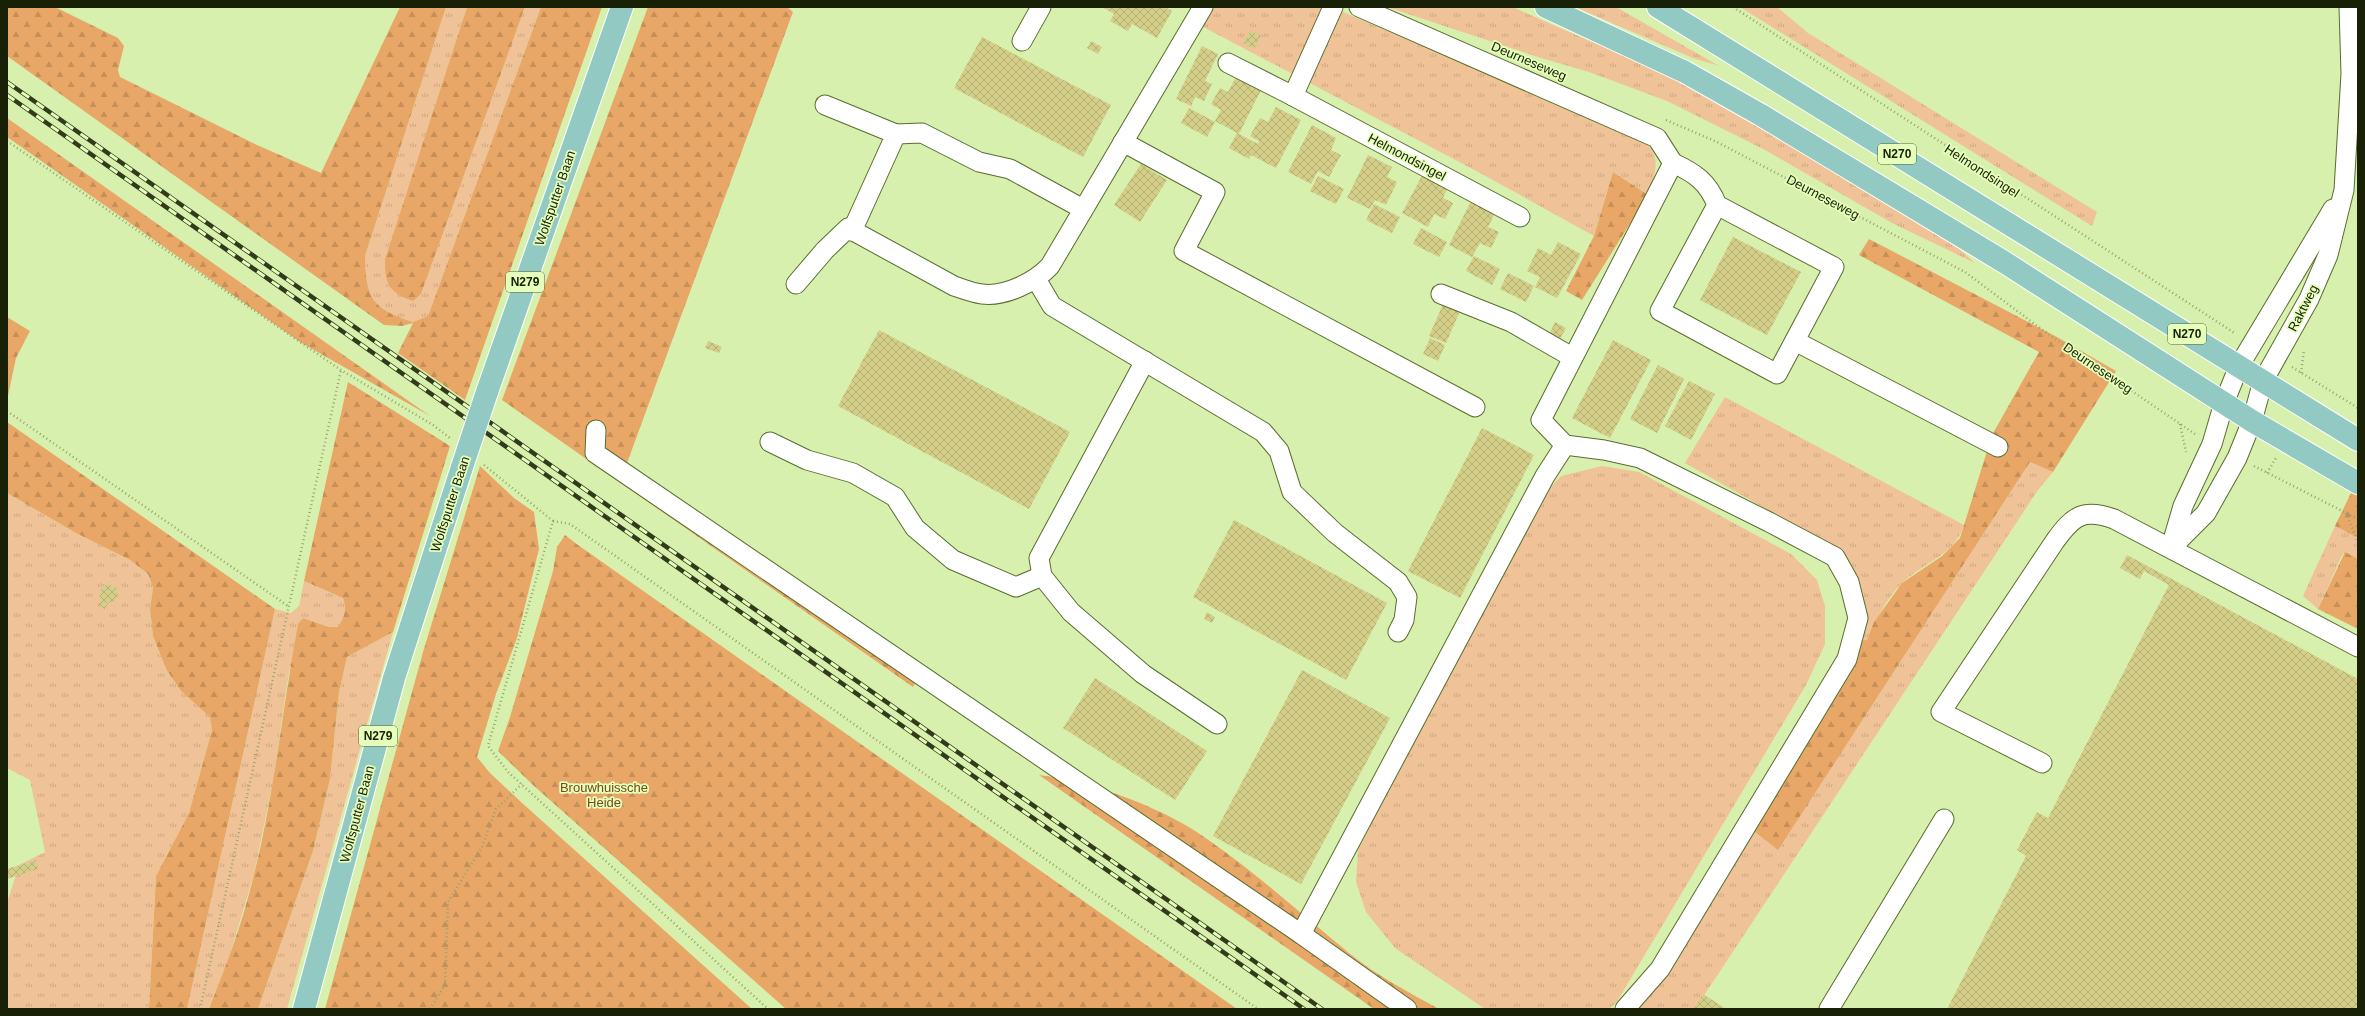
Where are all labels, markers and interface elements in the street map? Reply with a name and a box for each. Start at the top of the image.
street label: Deurneseweg [1489,38,1569,84]
street label: Helmondsingel [1366,130,1449,184]
street label: Helmondsingel [1942,141,2022,201]
road number: N270 [1878,144,1916,164]
street label: Wolfsputter Baan [532,149,578,247]
street label: Deurneseweg [1784,172,1862,222]
road number: N279 [506,272,544,292]
street label: Raktweg [2285,282,2321,334]
road number: N270 [2168,324,2206,344]
street label: Deurneseweg [2061,339,2135,397]
street label: Wolfsputter Baan [427,454,473,554]
road number: N279 [359,726,397,746]
street label: Wolfsputter Baan [337,764,377,864]
park label: Brouwhuissche Heide [560,780,648,810]

